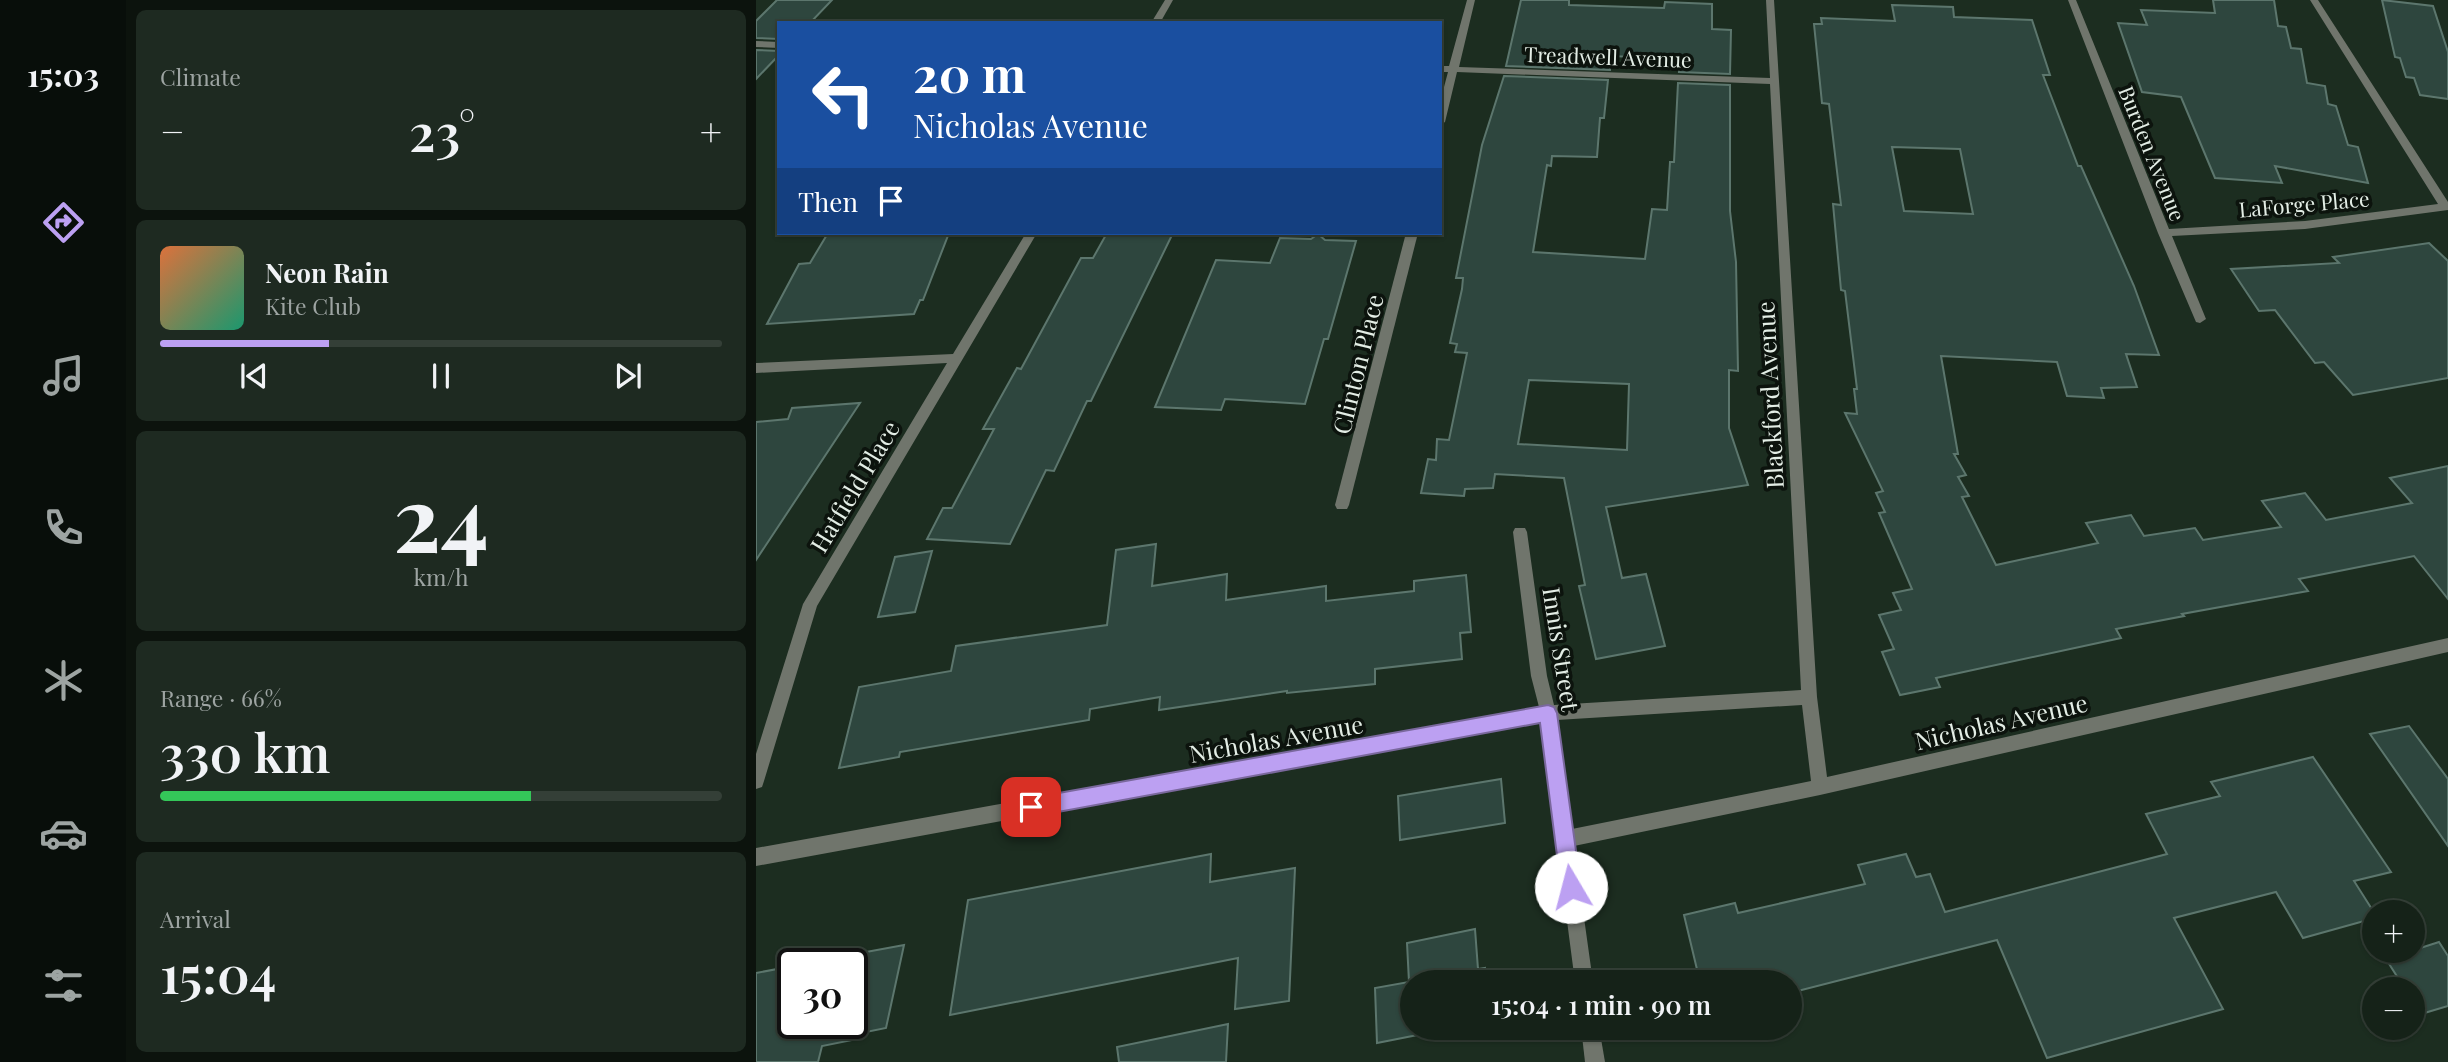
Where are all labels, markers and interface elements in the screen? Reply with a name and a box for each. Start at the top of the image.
street label: Treadwell Avenue [1524,39,1692,73]
text: 20 m [913,40,1026,105]
icon: left [798,49,889,140]
text: 15:03 [27,52,99,95]
text: Climate [160,61,241,92]
street label: Burden Avenue [2113,81,2193,225]
text: 23° [409,96,475,165]
text: Nicholas Avenue [913,103,1148,146]
text: − [160,105,185,156]
text: + [700,105,722,156]
icon: arrive [872,182,910,220]
street label: LaForge Place [2237,183,2371,223]
text: Then [798,184,858,219]
icon: directions [39,198,88,247]
text: Neon Rain [265,255,389,290]
text: Kite Club [265,290,361,321]
street label: Clinton Place [1324,291,1390,437]
street label: Blackford Avenue [1748,300,1790,490]
icon: music [39,351,88,400]
icon: previous [235,357,273,395]
icon: pause [422,357,460,395]
icon: next [609,357,647,395]
street label: Hatfield Place [802,414,906,558]
text: 24 [393,455,489,576]
icon: phone [39,503,88,552]
text: km/h [413,561,469,592]
street label: Innis Street [1536,585,1588,714]
icon: climate [39,656,88,705]
text: Range · 66% [160,682,282,713]
street label: Nicholas Avenue [1912,686,2090,756]
street label: Nicholas Avenue [1186,707,1366,769]
text: 330 km [160,717,330,786]
pin [1001,777,1061,837]
icon: arrive [1012,788,1050,826]
icon: car [39,809,88,858]
position arrow [1534,850,1608,924]
map controls [2362,900,2425,1040]
button: + [2362,900,2425,963]
text: Arrival [160,903,231,934]
text: 15:04 [160,938,276,1007]
speed limit sign: 30 [777,948,868,1039]
icon: filters [39,961,88,1010]
button: − [2362,977,2425,1040]
text: 15:04 · 1 min · 90 m [1491,987,1711,1022]

